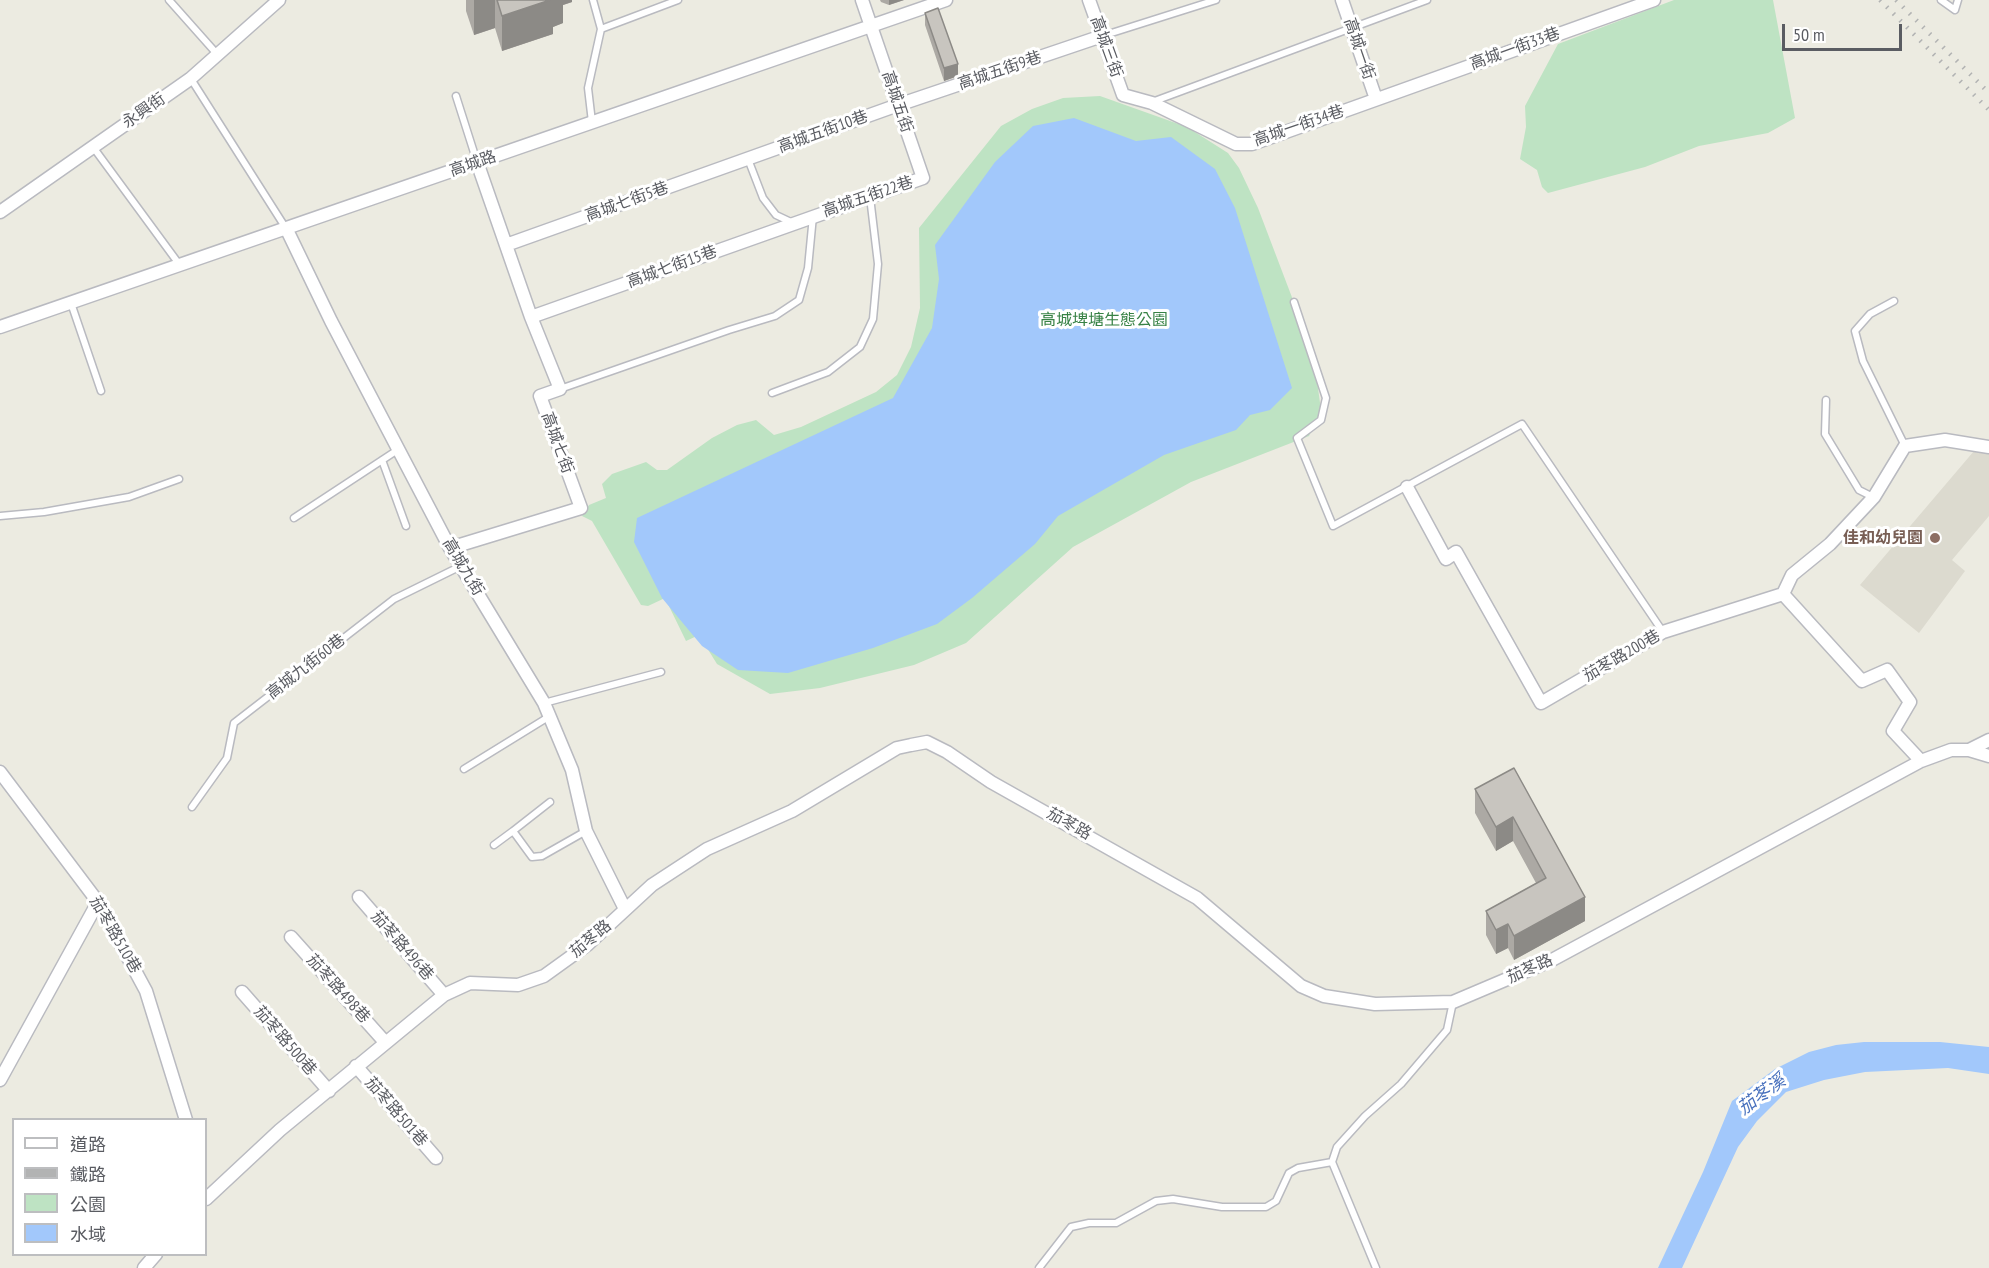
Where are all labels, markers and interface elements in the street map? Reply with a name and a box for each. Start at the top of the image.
scale bar [1785,12,1905,50]
street label: 高城三街 [1086,14,1126,80]
street label: 高城一街 [1340,16,1378,82]
text: 50 m [1793,23,1825,46]
street label: 高城一街33巷 [1467,24,1563,74]
street label: 高城五街9巷 [956,48,1044,94]
street label: 高城五街 [878,69,916,135]
street label: 永興街 [119,89,169,133]
street label: 高城一街34巷 [1251,102,1347,150]
street label: 高城五街10巷 [775,107,871,157]
street label: 高城路 [447,147,499,181]
street label: 高城五街22巷 [820,173,916,221]
street label: 高城七街5巷 [583,178,671,226]
street label: 高城七街15巷 [624,242,720,292]
park label: 高城埤塘生態公園 [1040,310,1168,330]
street label: 高城七街 [537,410,577,476]
place label: 佳和幼兒園 [1843,528,1923,548]
marker: 佳和幼兒園 [1928,531,1942,545]
street label: 高城九街 [438,535,488,599]
street label: 茄苳路200巷 [1580,626,1664,686]
street label: 高城九街60巷 [263,630,349,704]
street label: 茄苳路 [1043,804,1095,844]
street label: 茄苳路510巷 [85,893,145,977]
street label: 茄苳路496巷 [367,907,437,985]
street label: 茄苳路 [566,916,616,962]
street label: 茄苳路 [1504,950,1556,988]
street label: 茄苳路498巷 [302,951,374,1027]
street label: 茄苳路500巷 [250,1002,320,1080]
water label: 茄苳溪 [1734,1070,1790,1120]
street label: 茄苳路501巷 [361,1073,431,1151]
legend [12,1118,207,1256]
text: 道路 [70,1133,106,1156]
text: 鐵路 [70,1163,106,1186]
text: 公園 [70,1193,106,1216]
text: 水域 [70,1223,106,1246]

